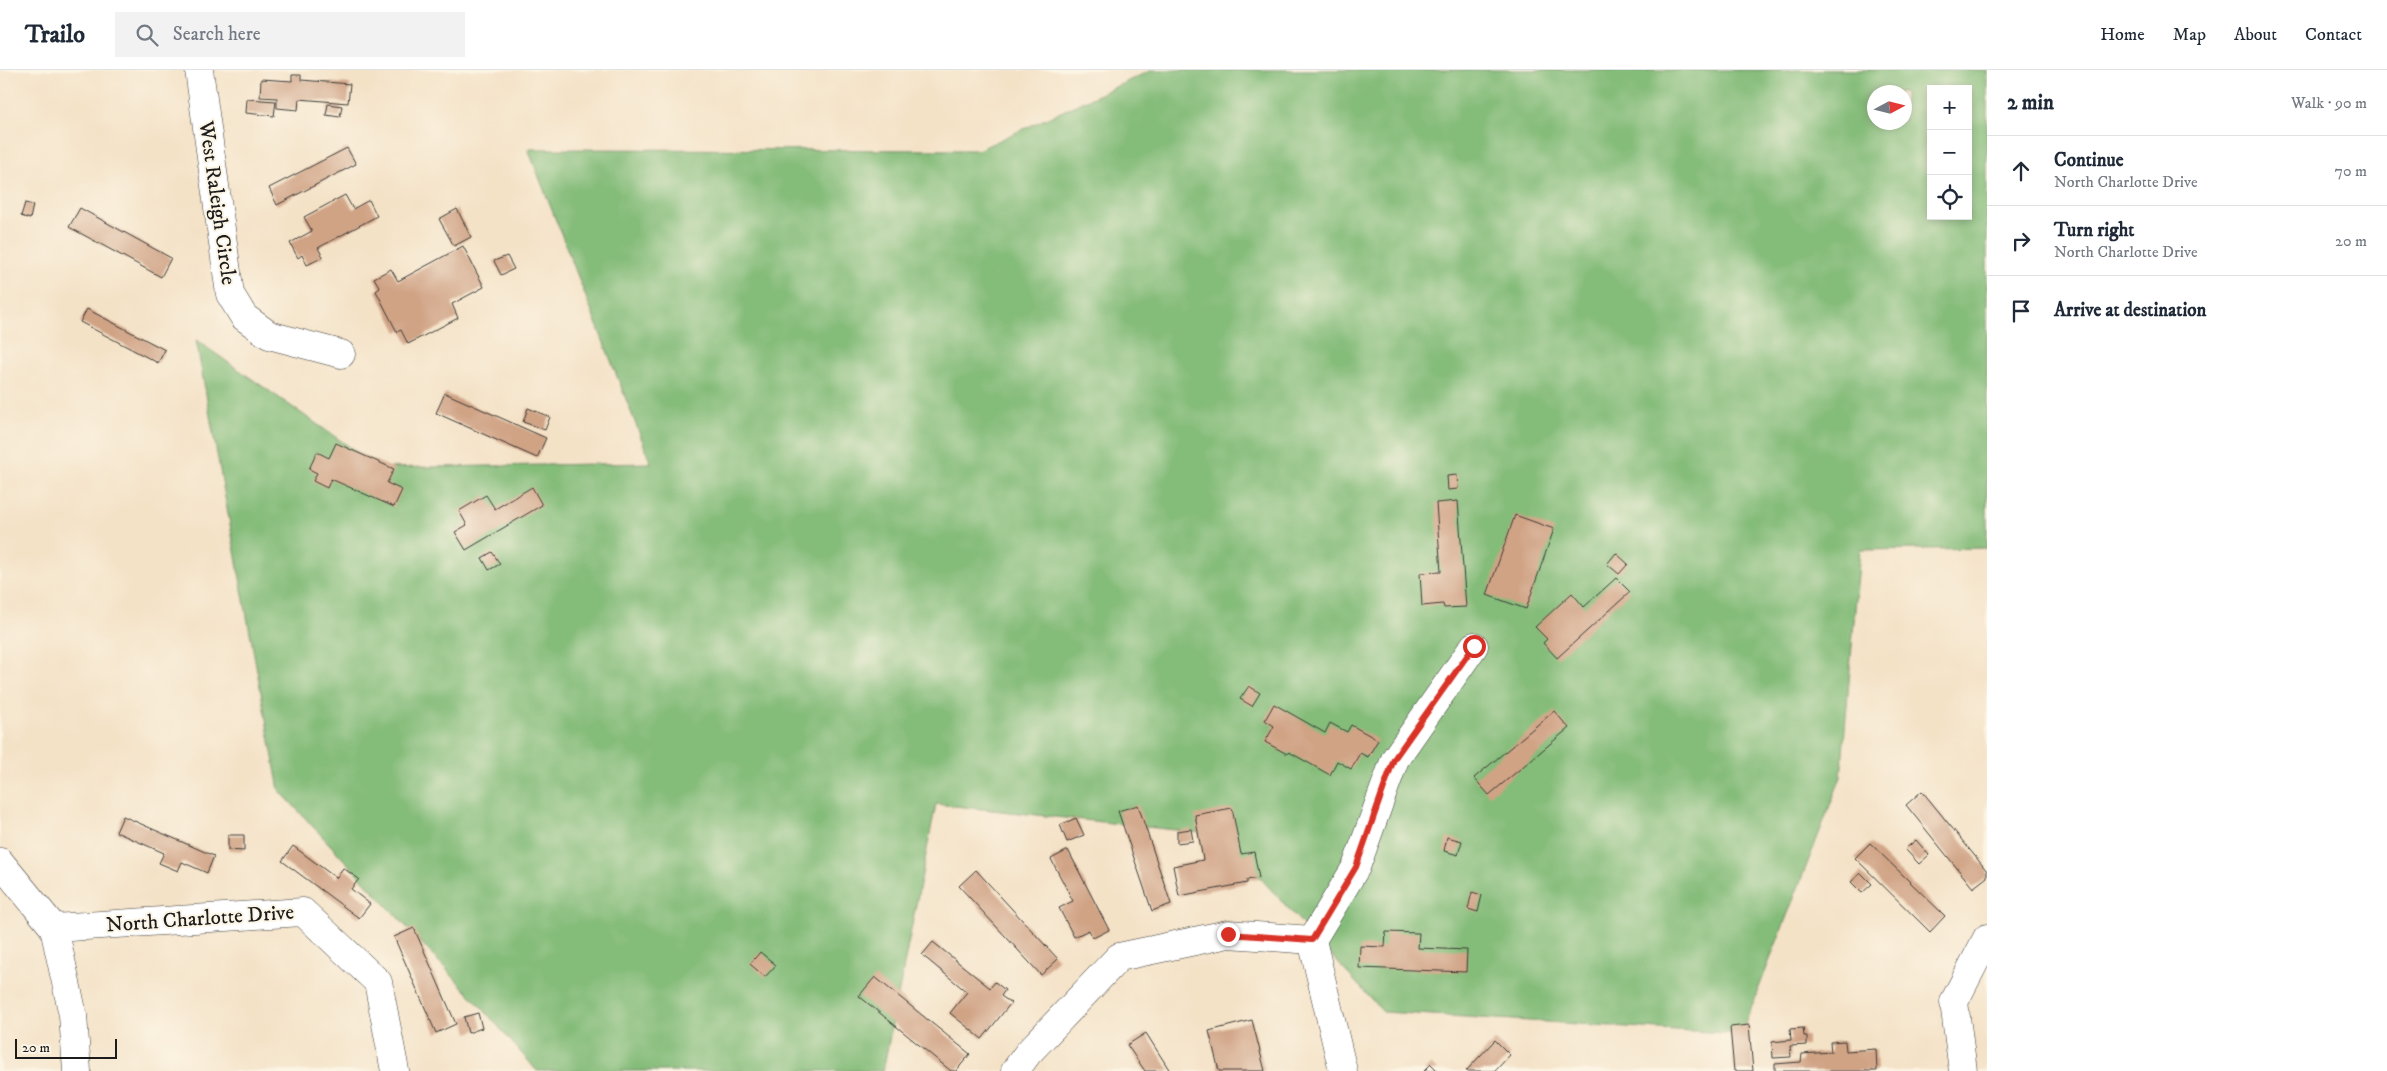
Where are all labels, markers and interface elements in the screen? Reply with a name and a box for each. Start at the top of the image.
search box [115,12,465,57]
text: Trailo [25,20,85,50]
icon: search [133,21,161,49]
text: Search here [173,23,261,46]
text: Home [2100,24,2145,46]
text: Map [2173,24,2206,46]
text: About [2234,24,2277,46]
text: Contact [2305,24,2362,46]
north arrow [1867,85,1912,130]
map controls [1927,85,1972,220]
button: + [1927,85,1972,130]
text: 2 min [2007,90,2054,116]
text: Walk · 90 m [2291,93,2367,113]
street label: West Raleigh Circle [192,118,241,287]
button: − [1927,130,1972,175]
text: Continue [2054,149,2124,172]
icon: ahead [2007,157,2035,185]
text: 70 m [2335,161,2367,181]
text: North Charlotte Drive [2054,172,2198,192]
button: locate [1927,175,1972,220]
text: Turn right [2054,219,2134,242]
icon: right [2007,227,2035,255]
text: 20 m [2335,231,2367,251]
text: North Charlotte Drive [2054,242,2198,262]
icon: arrive [2007,297,2035,325]
text: Arrive at destination [2054,299,2206,322]
route start [1463,635,1486,658]
street label: North Charlotte Drive [105,899,295,939]
route end [1217,923,1240,946]
scale bar [15,1036,118,1059]
text: 20 m [22,1039,50,1057]

